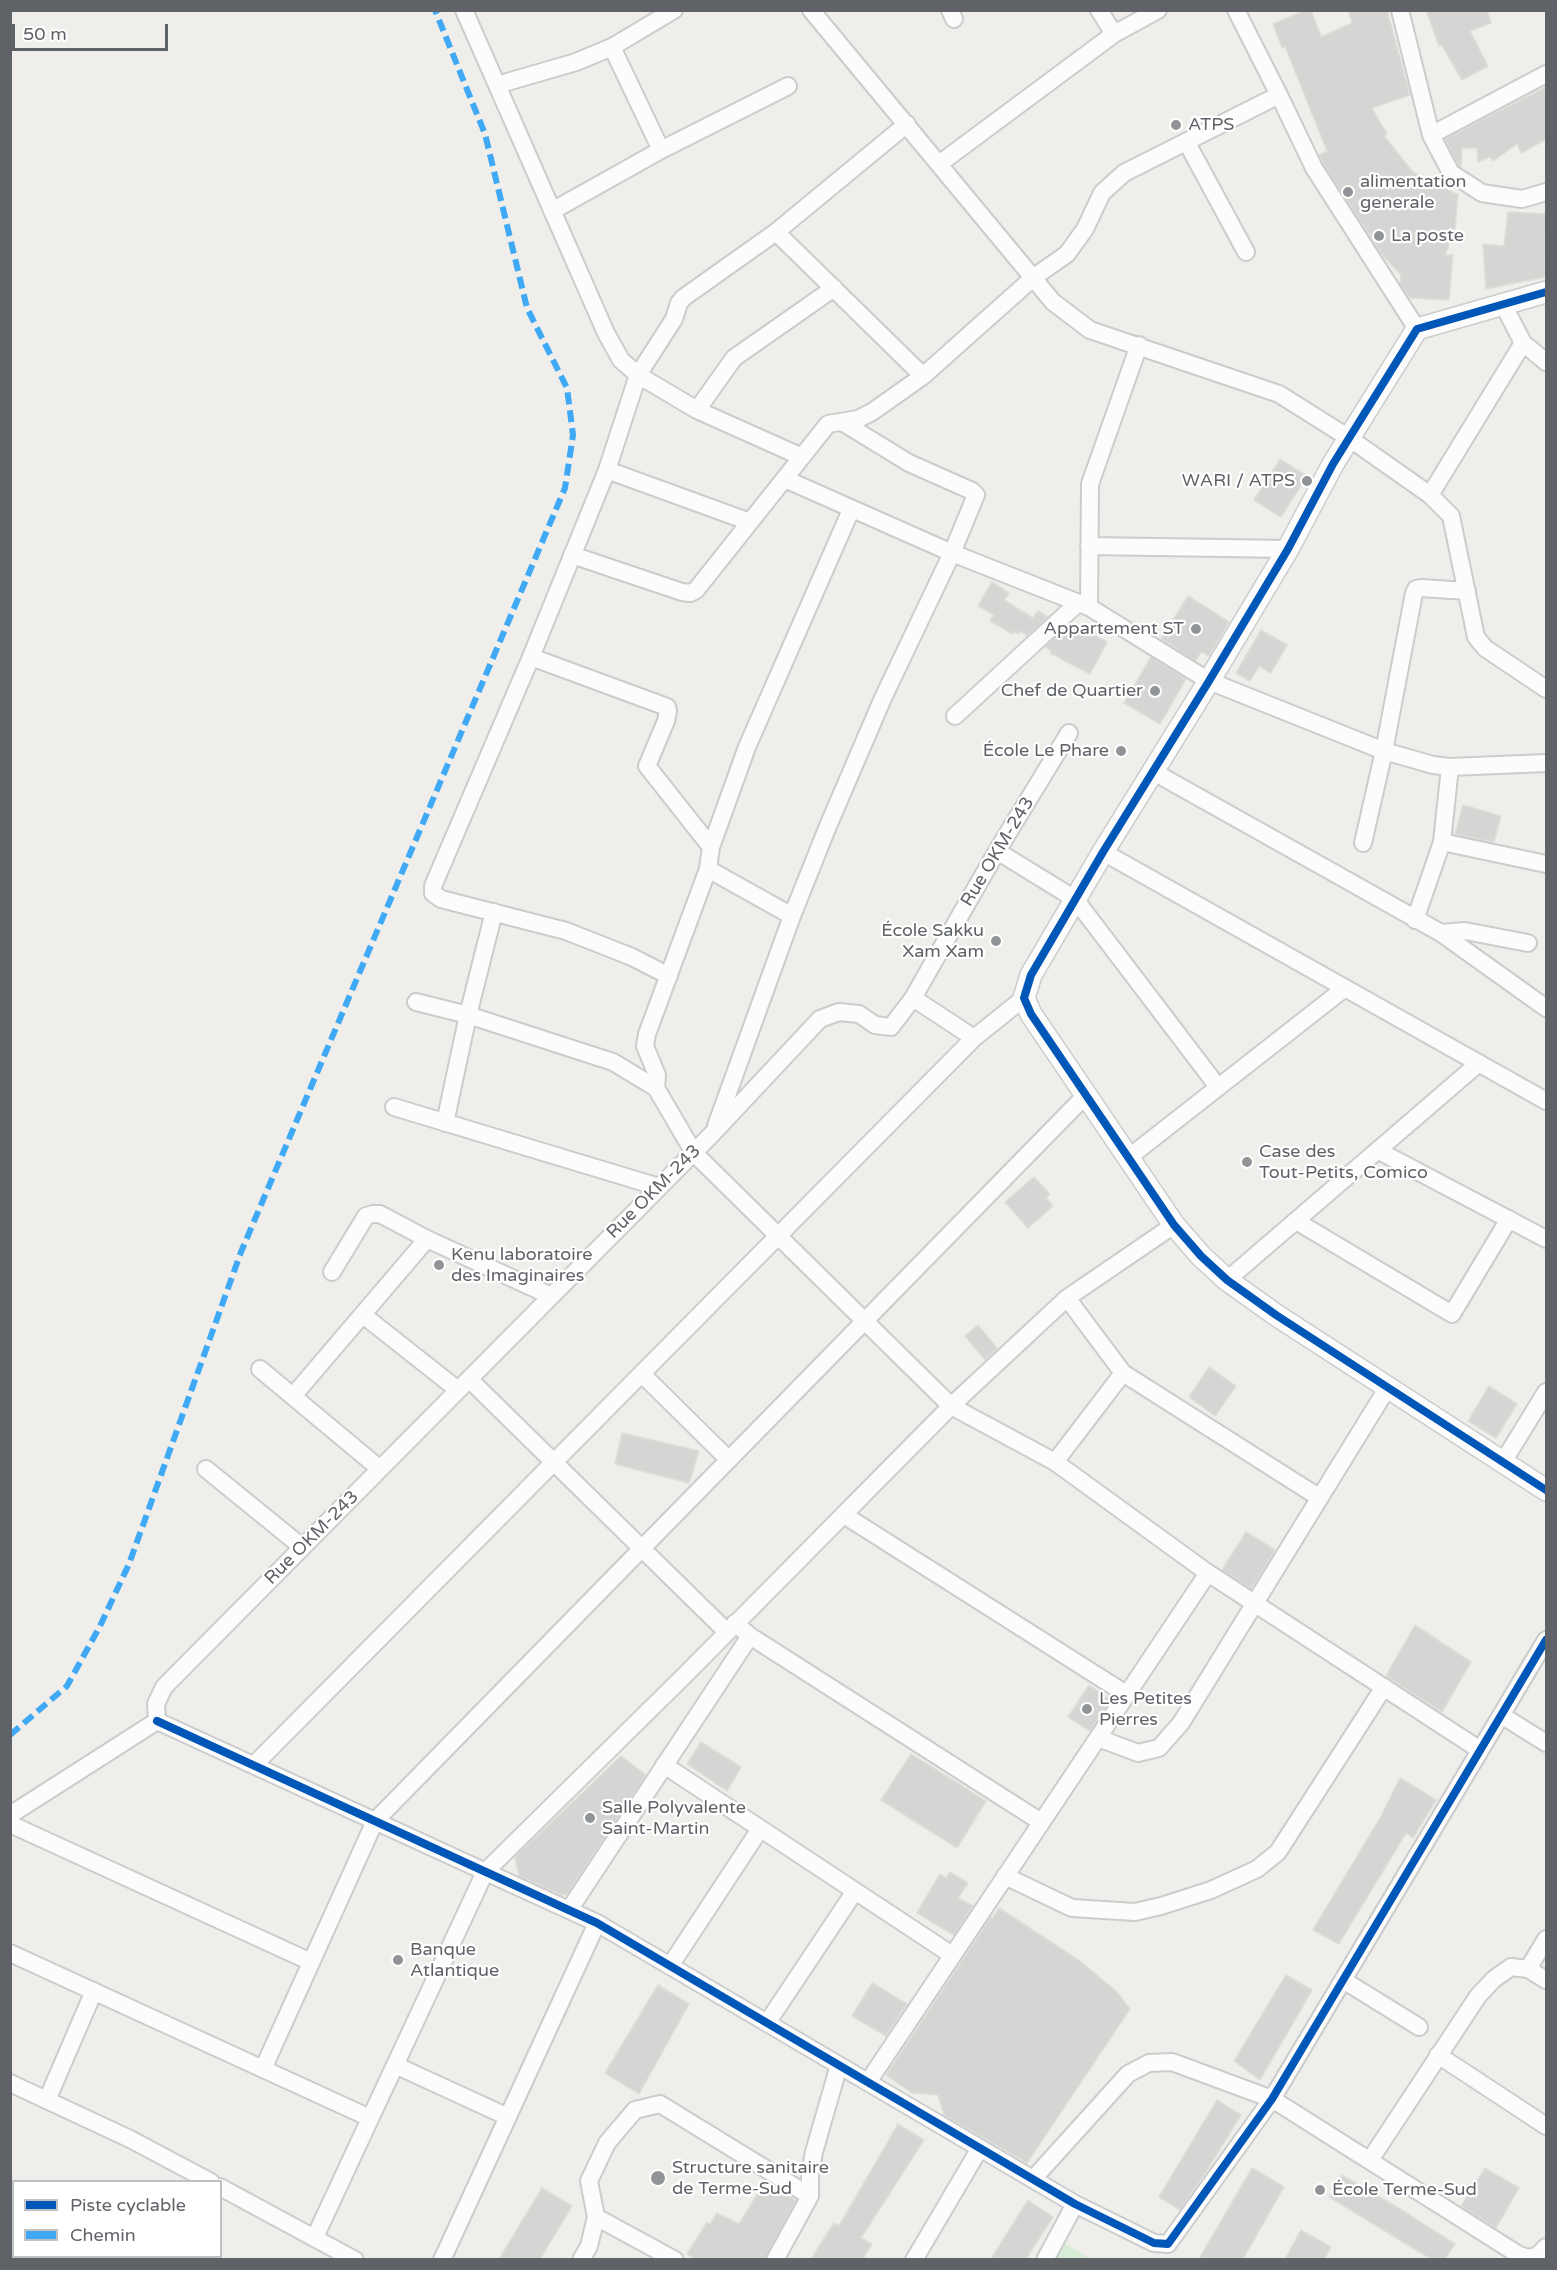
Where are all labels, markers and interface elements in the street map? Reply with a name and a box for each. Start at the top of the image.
scale bar [15,12,171,50]
text: 50 m [23,23,67,45]
place label: ATPS [1188,114,1234,136]
marker: ATPS [1169,118,1183,132]
place label: alimentation generale [1360,171,1467,213]
marker: alimentation generale [1341,185,1355,199]
place label: La poste [1391,225,1464,247]
marker: La poste [1372,229,1386,243]
place label: WARI / ATPS [1182,470,1295,492]
marker: WARI / ATPS [1300,474,1314,488]
place label: Appartement ST [1044,618,1184,640]
marker: Appartement ST [1189,622,1203,636]
place label: Chef de Quartier [1001,680,1143,702]
marker: Chef de Quartier [1148,684,1162,698]
place label: École Le Phare [983,740,1109,762]
marker: École Le Phare [1114,744,1128,758]
street label: Rue OKM-243 [957,793,1039,911]
place label: École Sakku Xam Xam [881,920,984,962]
marker: École Sakku Xam Xam [989,934,1003,948]
street label: Rue OKM-243 [603,1141,705,1243]
place label: Case des Tout-Petits, Comico [1259,1141,1428,1184]
marker: Case des Tout-Petits, Comico [1240,1155,1254,1169]
place label: Kenu laboratoire des Imaginaires [451,1244,592,1286]
marker: Kenu laboratoire des Imaginaires [432,1258,446,1272]
street label: Rue OKM-243 [261,1487,363,1589]
place label: Les Petites Pierres [1099,1688,1192,1730]
marker: Les Petites Pierres [1080,1702,1094,1716]
place label: Salle Polyvalente Saint-Martin [602,1797,746,1840]
marker: Salle Polyvalente Saint-Martin [583,1811,597,1825]
place label: Banque Atlantique [410,1939,499,1982]
marker: Banque Atlantique [391,1953,405,1967]
place label: Structure sanitaire de Terme-Sud [672,2157,829,2200]
marker: Structure sanitaire de Terme-Sud [649,2169,667,2187]
place label: École Terme-Sud [1332,2179,1477,2201]
legend [12,2180,222,2258]
marker: École Terme-Sud [1313,2183,1327,2197]
text: Piste cyclable [70,2194,186,2216]
text: Chemin [70,2224,136,2246]

